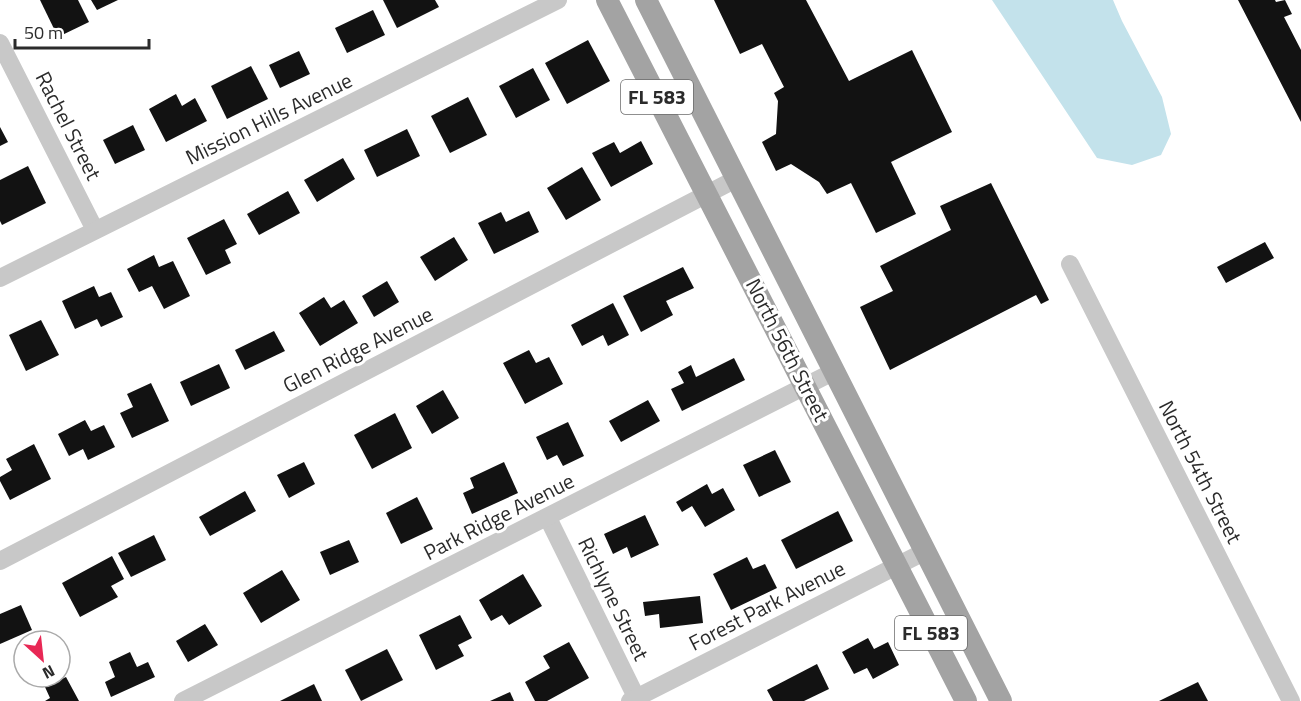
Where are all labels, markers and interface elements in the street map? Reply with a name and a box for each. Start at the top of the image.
scale bar [15,12,148,50]
text: 50 m [24,19,63,46]
street label: Mission Hills Avenue [180,64,357,172]
street label: Rachel Street [28,66,110,186]
road number: FL 583 [621,80,693,114]
street label: North 56th Street [738,272,838,427]
street label: Glen Ridge Avenue [277,297,438,401]
street label: North 54th Street [1151,394,1251,549]
street label: Park Ridge Avenue [418,464,579,568]
street label: Richlyne Street [570,532,658,666]
street label: Forest Park Avenue [683,552,850,658]
road number: FL 583 [895,616,967,650]
north arrow [12,629,72,689]
text: N [38,659,59,686]

